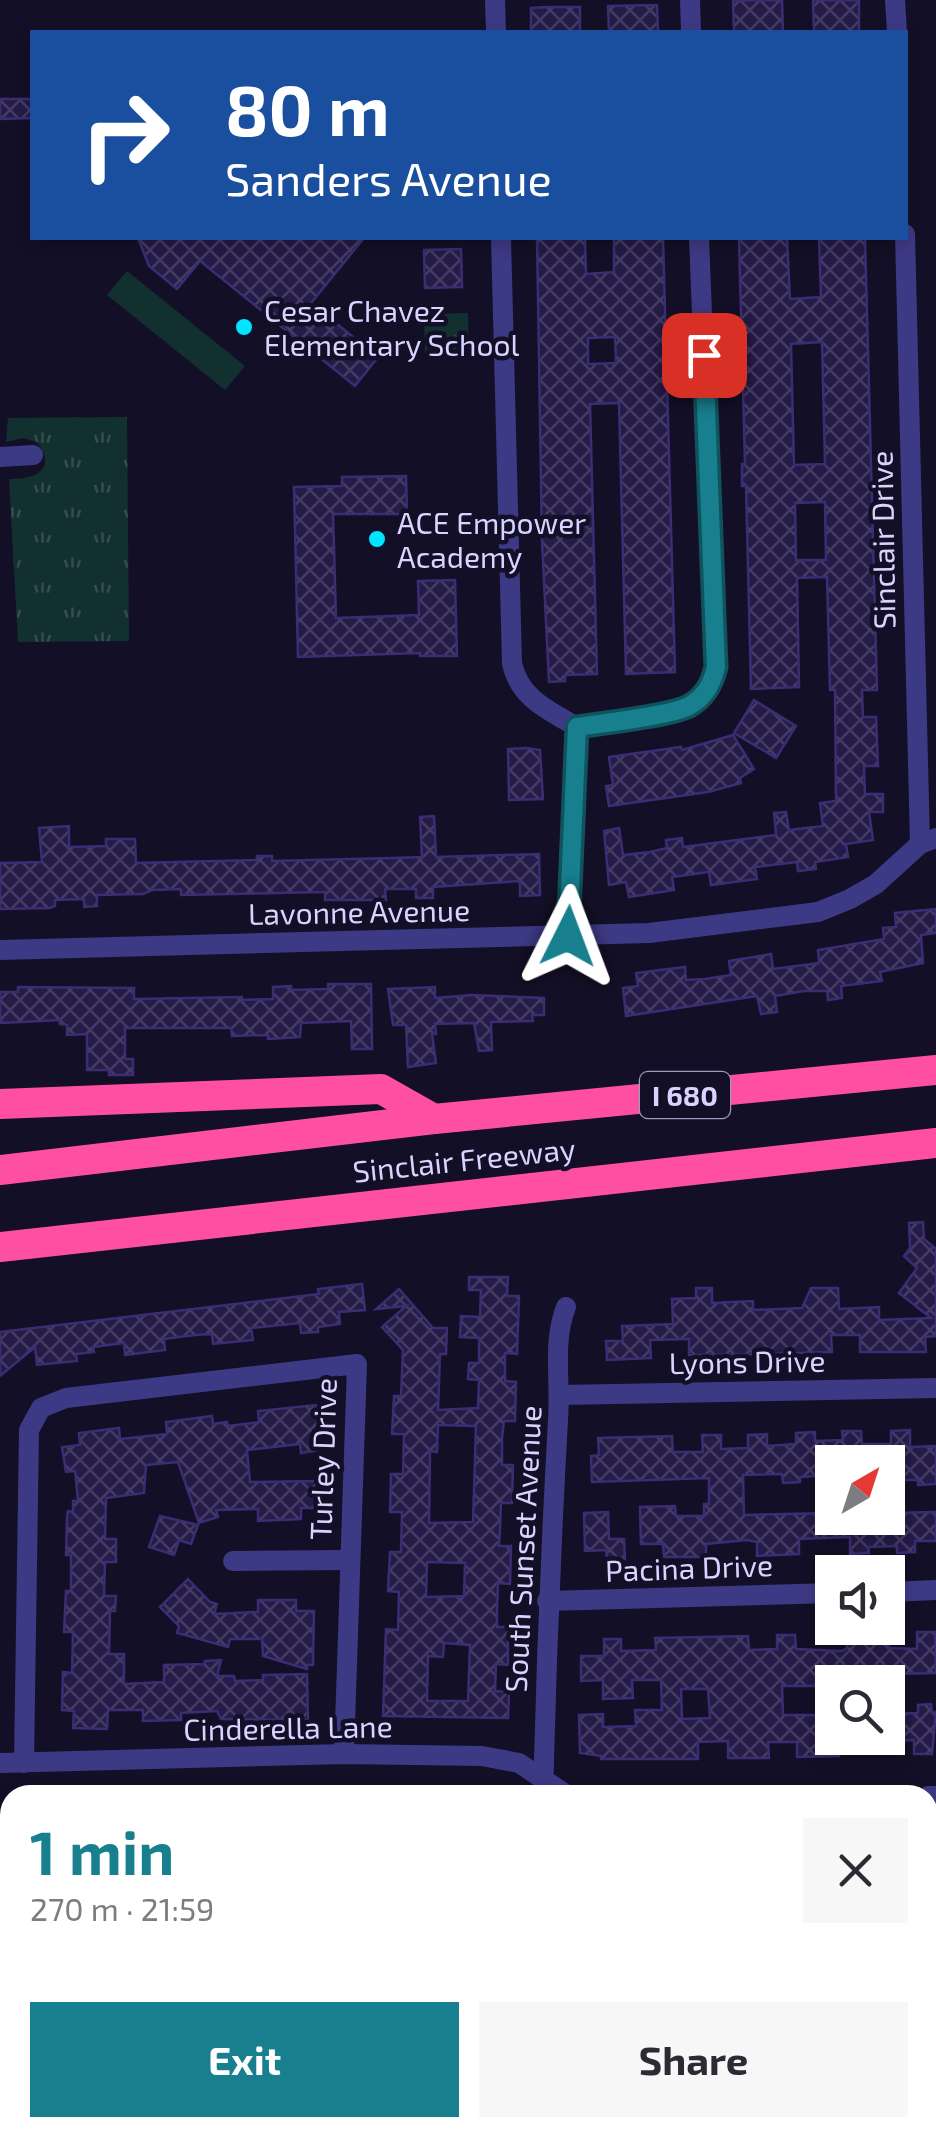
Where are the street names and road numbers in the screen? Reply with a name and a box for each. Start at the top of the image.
street label: Sinclair Drive [862,450,902,630]
street label: Lavonne Avenue [248,891,470,931]
road number: I 680 [640,1072,730,1118]
street label: Sinclair Freeway [351,1129,577,1189]
street label: Lyons Drive [668,1342,826,1380]
street label: Turley Drive [301,1377,343,1541]
street label: South Sunset Avenue [497,1405,547,1693]
street label: Pacina Drive [604,1546,774,1588]
street label: Cinderella Lane [183,1707,393,1747]

